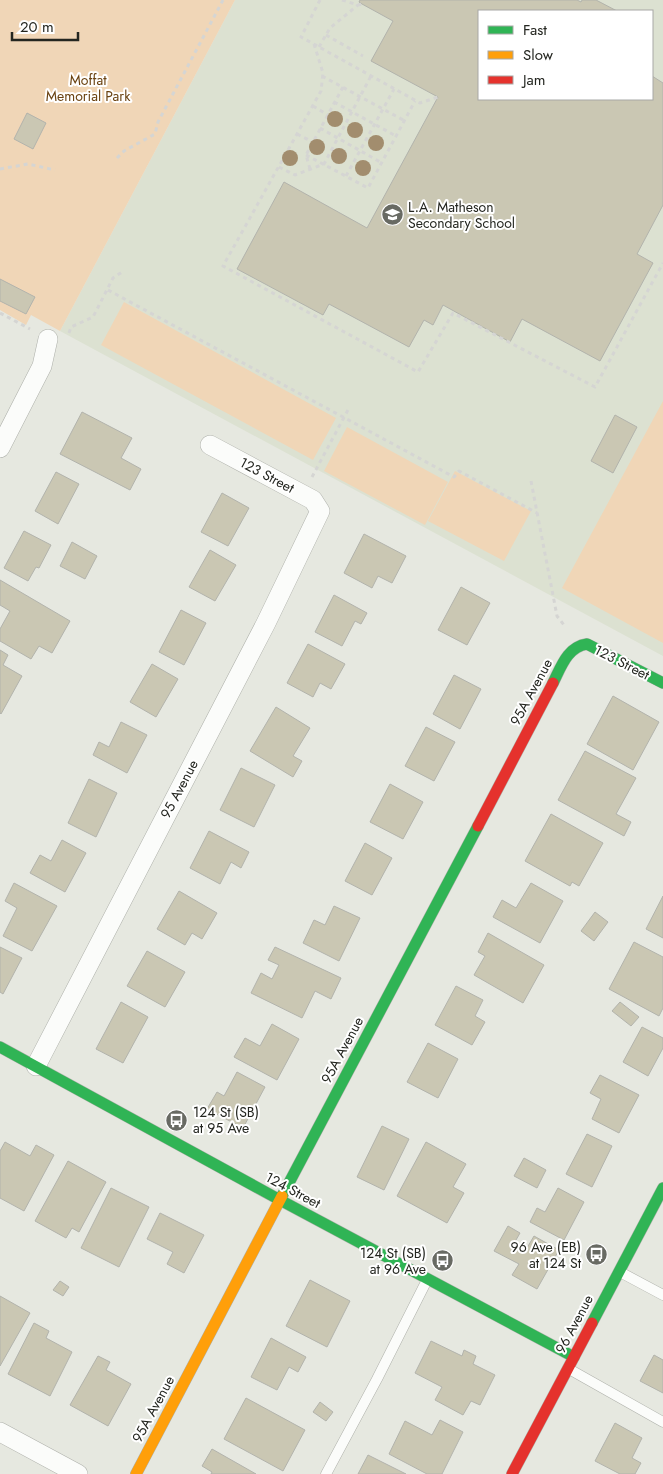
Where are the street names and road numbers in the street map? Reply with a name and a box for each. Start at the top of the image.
street label: 123 Street [236,452,299,498]
street label: 123 Street [591,640,654,685]
street label: 95A Avenue [505,655,557,729]
street label: 95 Avenue [155,756,203,822]
street label: 95A Avenue [316,1013,368,1087]
street label: 124 Street [262,1167,325,1213]
street label: 96 Avenue [550,1291,598,1357]
street label: 95A Avenue [127,1372,179,1446]

